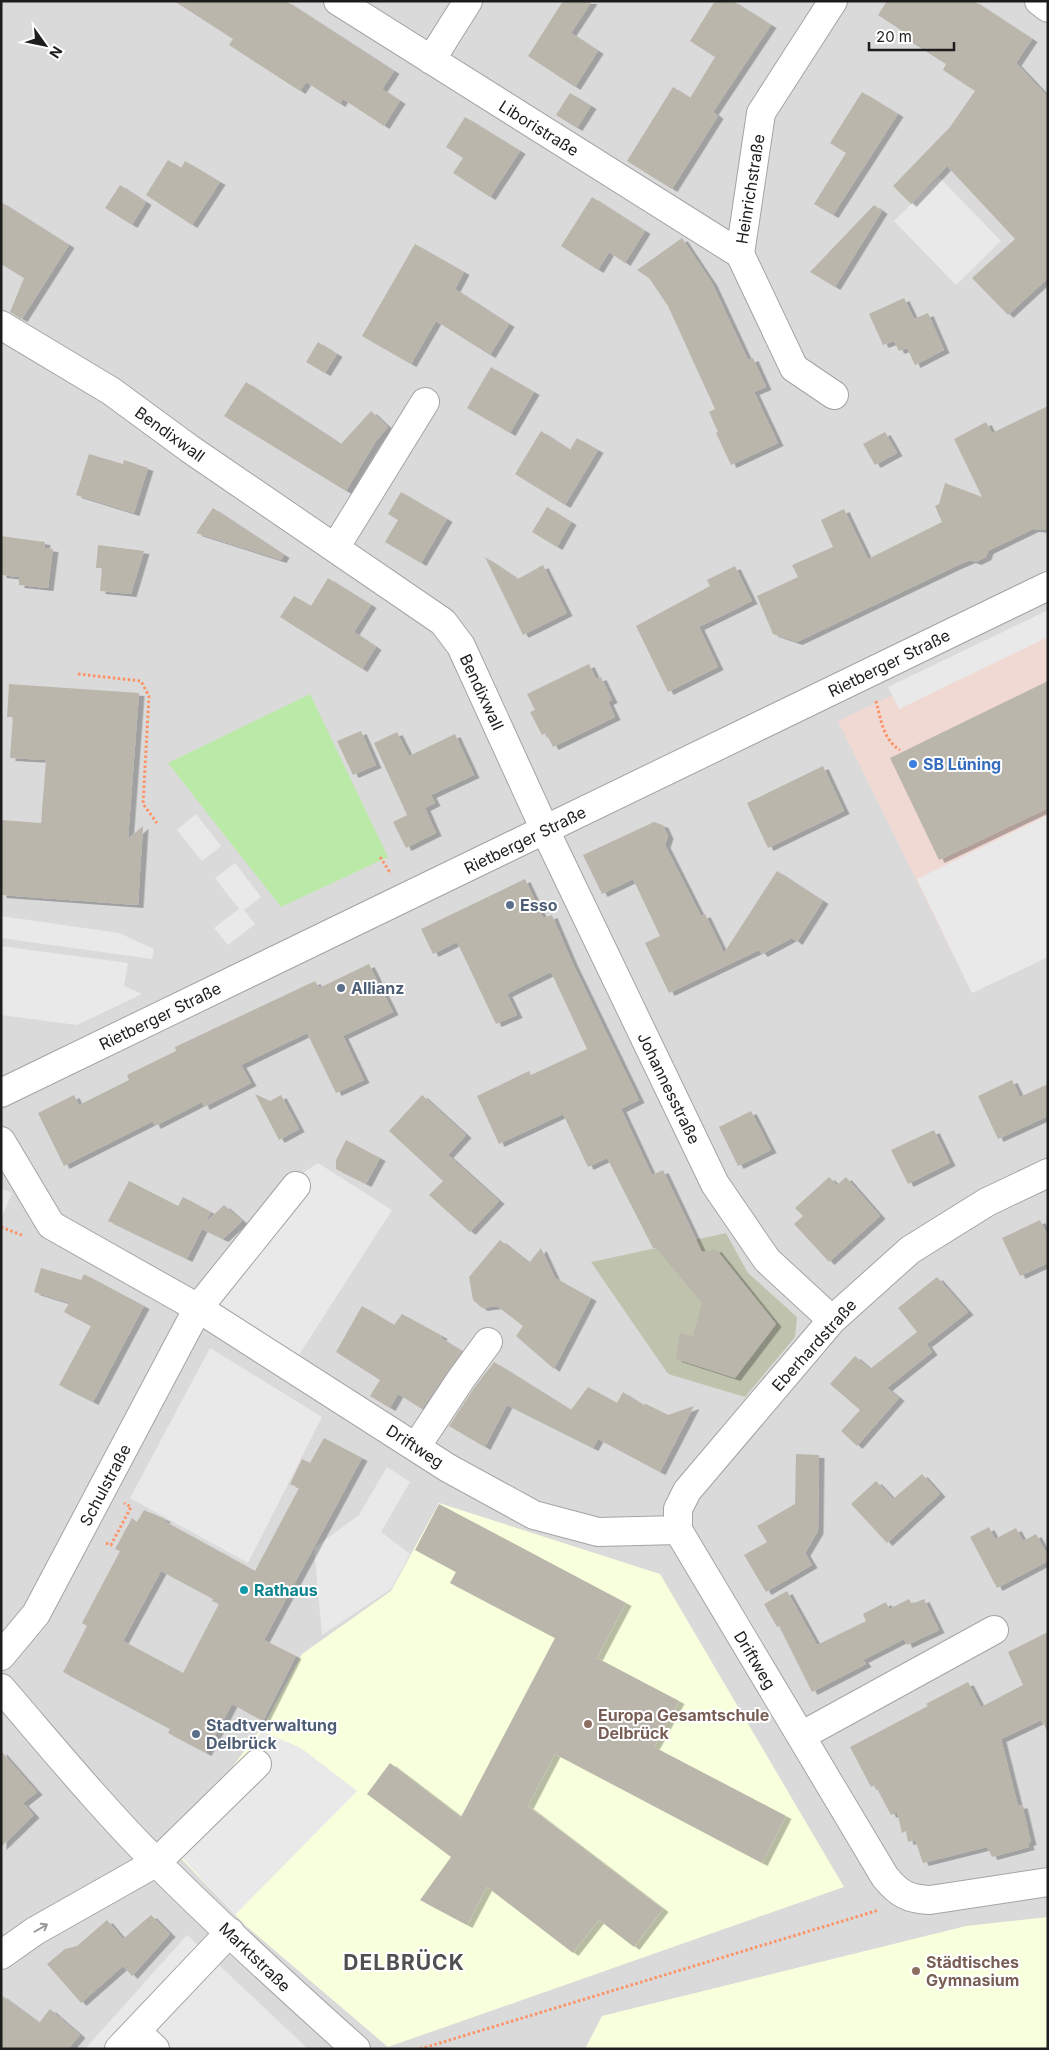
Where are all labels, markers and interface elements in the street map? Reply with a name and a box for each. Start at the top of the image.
north arrow [20,20,70,70]
scale bar [869,20,954,52]
text: 20 m [876,27,912,46]
text: N [46,43,66,61]
street label: Liboristraße [495,96,583,160]
street label: Heinrichstraße [731,133,769,245]
street label: Bendixwall [131,402,209,466]
street label: Rietberger Straße [825,625,953,701]
street label: Bendixwall [456,651,508,733]
place label: SB Lüning [923,754,1001,774]
marker: SB Lüning [907,758,919,770]
street label: Rietberger Straße [461,802,589,878]
place label: Esso [520,895,558,915]
marker: Esso [504,899,516,911]
street label: Rietberger Straße [96,978,224,1054]
place label: Allianz [351,978,404,998]
marker: Allianz [335,982,347,994]
street label: Johannesstraße [633,1029,705,1147]
street label: Eberhardstraße [767,1295,861,1395]
street label: Driftweg [383,1420,447,1472]
street label: Schulstraße [75,1441,135,1529]
place label: Rathaus [254,1580,318,1600]
marker: Rathaus [238,1584,250,1596]
street label: Driftweg [730,1627,780,1693]
place label: Europa Gesamtschule Delbrück [598,1705,769,1743]
place label: Stadtverwaltung Delbrück [206,1715,337,1753]
marker: Europa Gesamtschule Delbrück [582,1718,594,1730]
marker: Stadtverwaltung Delbrück [190,1728,202,1740]
street label: Marktstraße [215,1918,295,1996]
one-way arrow [34,1922,48,1932]
district label: DELBRÜCK [343,1949,465,1975]
place label: Städtisches Gymnasium [926,1952,1019,1990]
marker: Städtisches Gymnasium [910,1965,922,1977]

